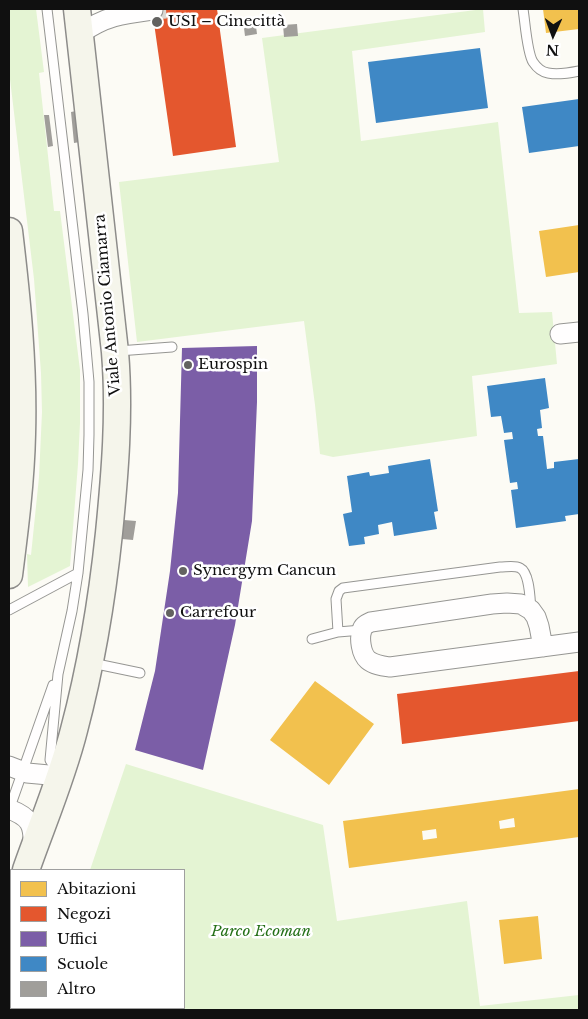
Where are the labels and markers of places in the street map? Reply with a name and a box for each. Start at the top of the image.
place label: USI – Cinecittà [168,13,285,31]
marker: USI – Cinecittà [150,15,164,29]
place label: Eurospin [198,356,268,374]
marker: Eurospin [182,359,194,371]
place label: Synergym Cancun [193,562,336,580]
marker: Synergym Cancun [177,565,189,577]
place label: Carrefour [180,604,256,622]
marker: Carrefour [164,607,176,619]

